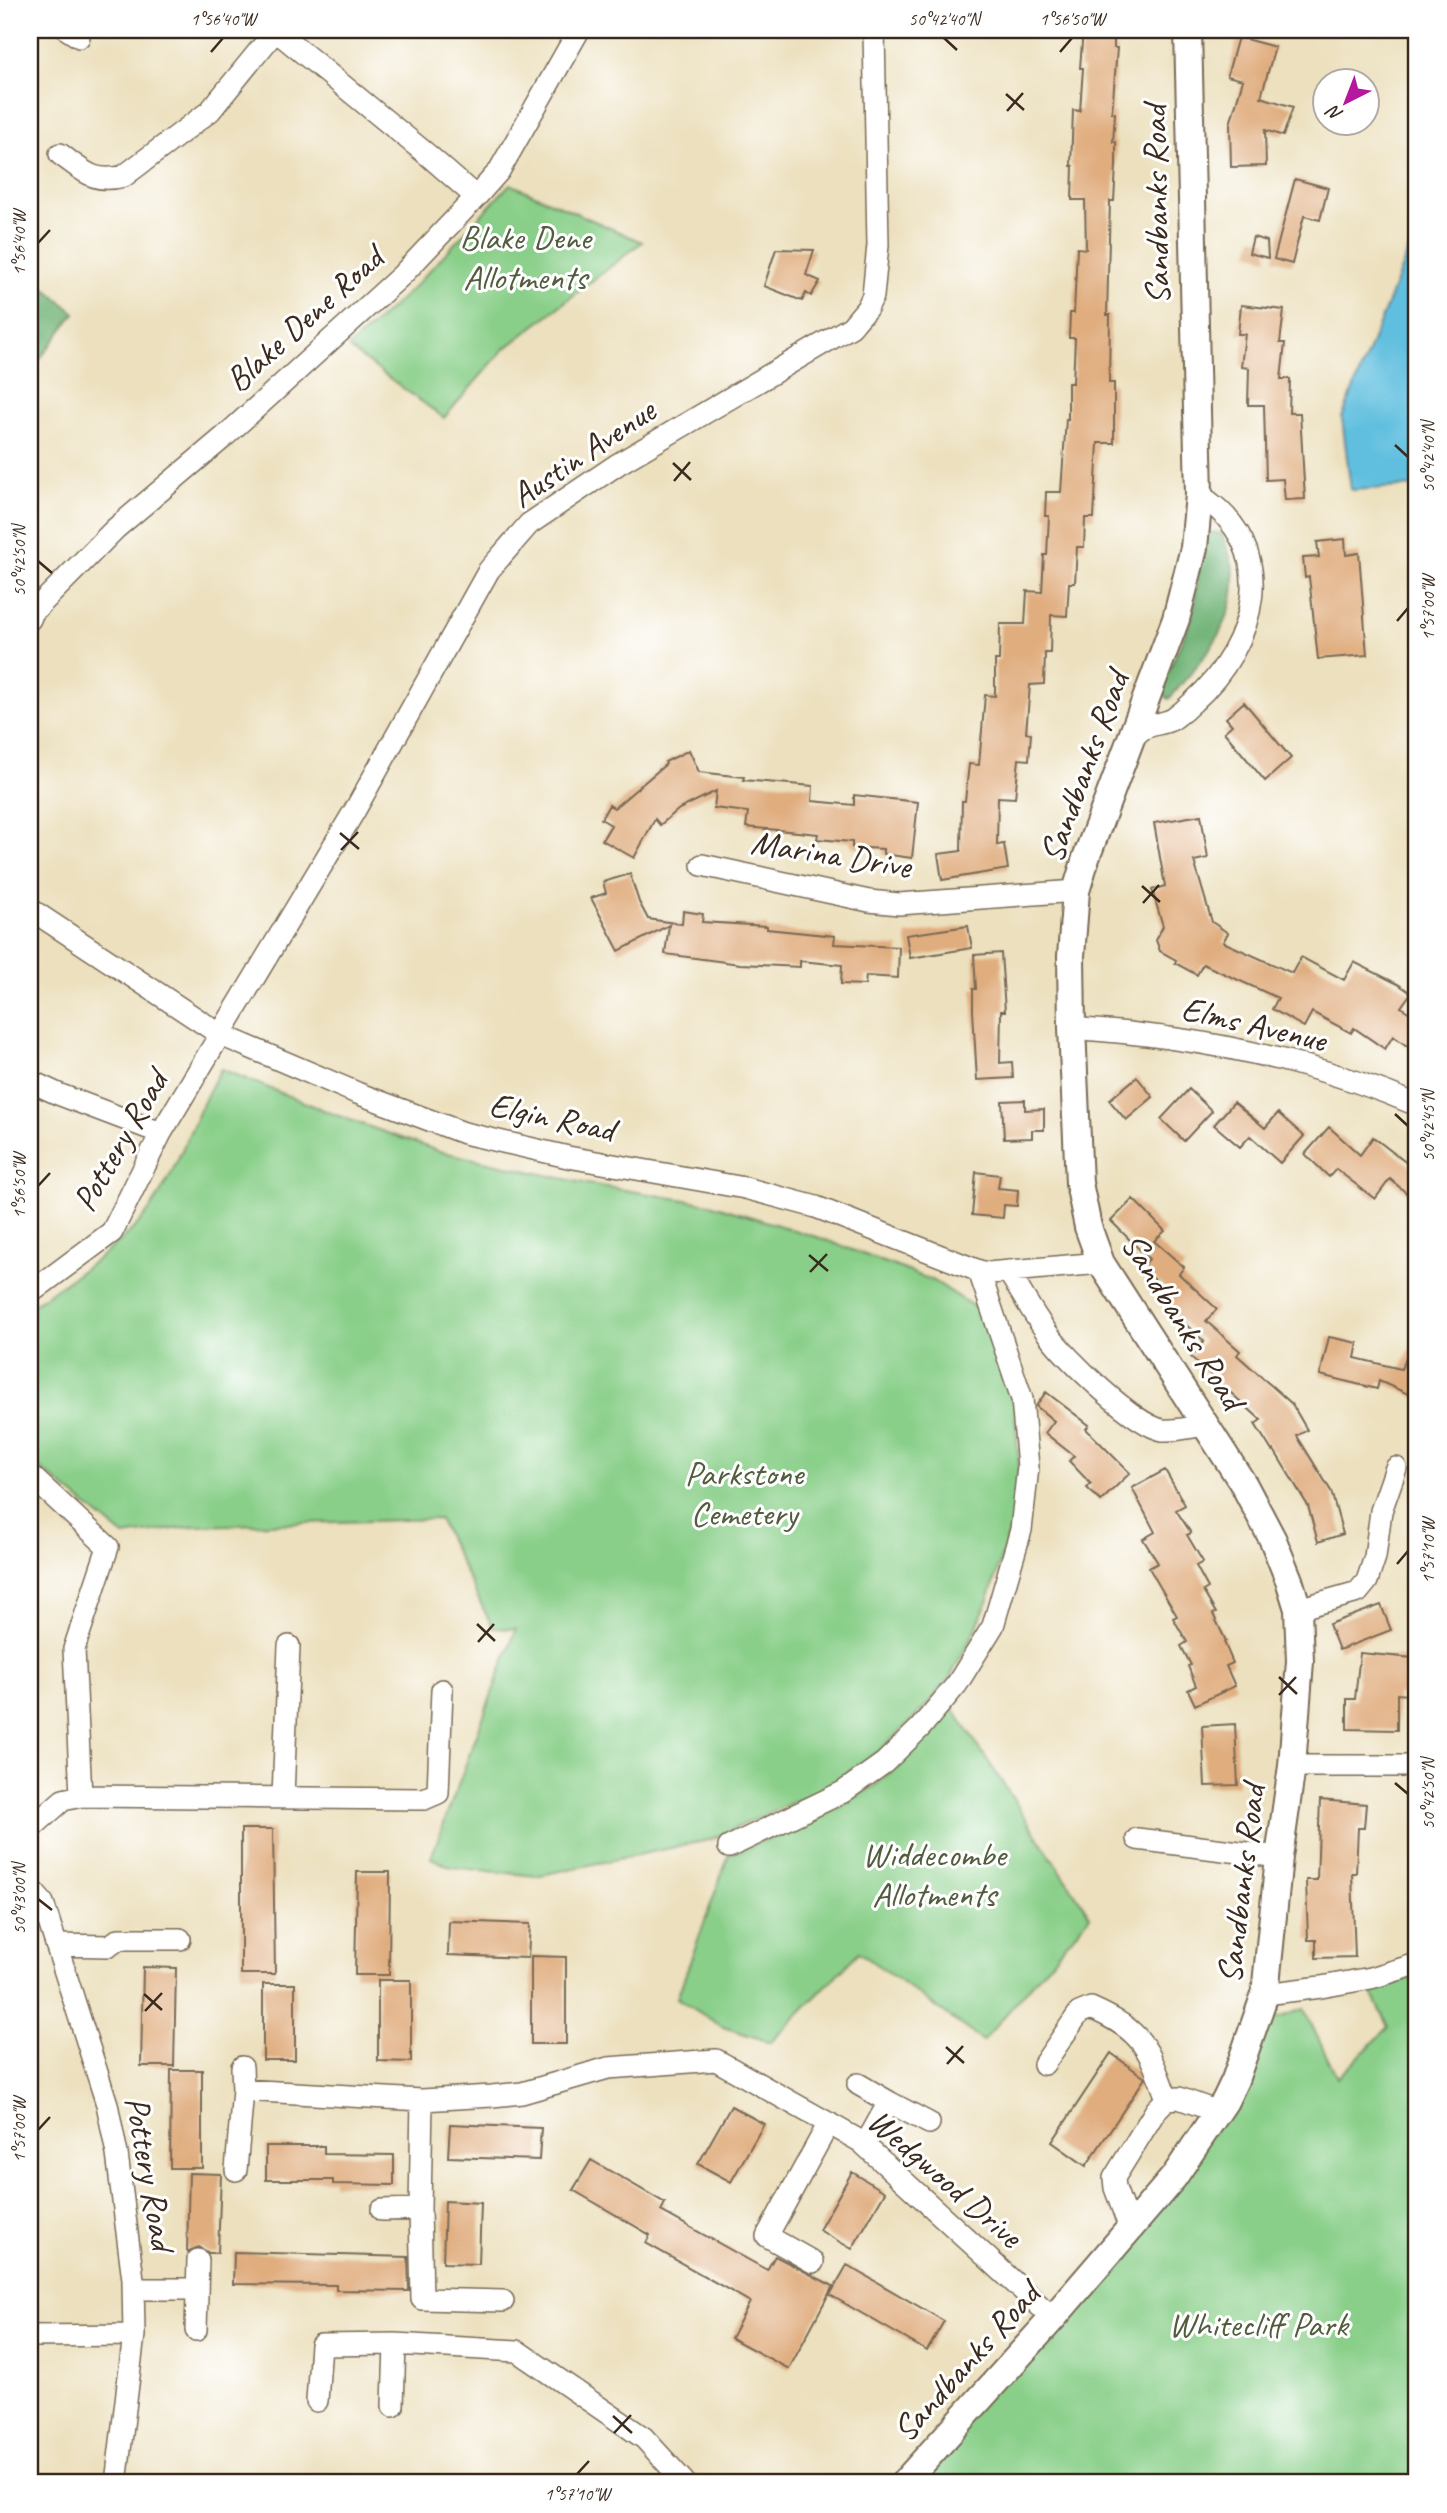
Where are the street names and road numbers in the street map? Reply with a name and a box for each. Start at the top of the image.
street label: Sandbanks Road [1132,100,1180,305]
street label: Blake Dene Road [216,233,396,402]
street label: Austin Avenue [502,387,666,518]
street label: Sandbanks Road [1029,661,1141,868]
street label: Marina Drive [748,819,917,889]
street label: Elms Avenue [1177,986,1333,1063]
street label: Pottery Road [62,1058,181,1219]
street label: Elgin Road [485,1082,624,1153]
street label: Sandbanks Road [1111,1224,1258,1422]
street label: Sandbanks Road [1207,1777,1276,1986]
street label: Pottery Road [114,2093,187,2258]
street label: Wedgwood Drive [858,2099,1034,2259]
street label: Sandbanks Road [883,2269,1053,2451]

